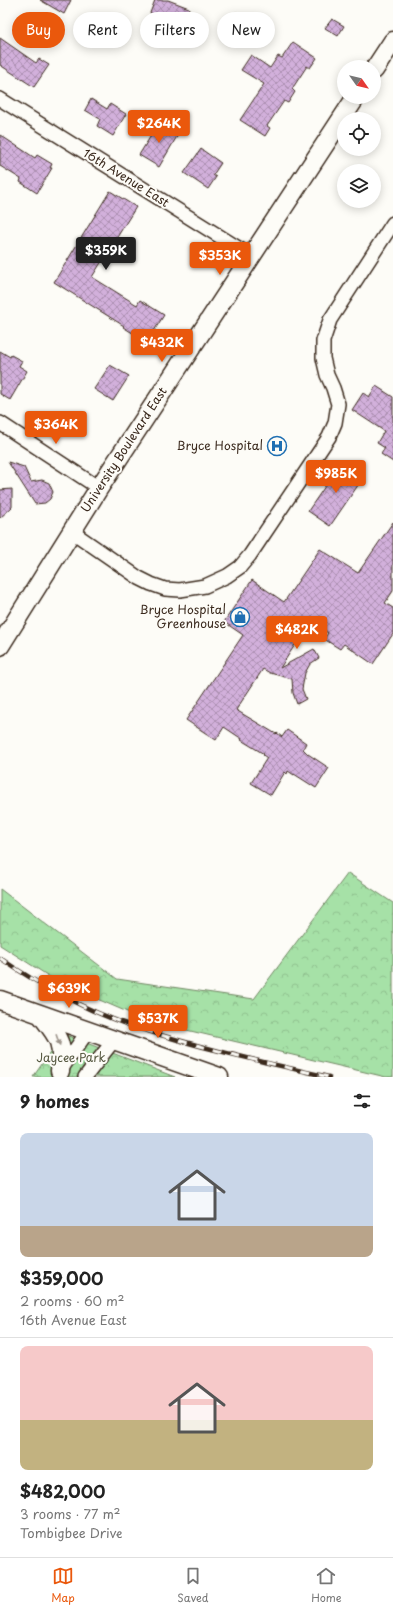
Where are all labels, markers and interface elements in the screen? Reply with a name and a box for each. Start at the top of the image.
chip: Buy [12,12,65,48]
chip: Rent [73,12,132,48]
chip: Filters [140,12,209,48]
chip: New [217,12,275,48]
north arrow [337,60,381,104]
map controls [337,60,381,208]
pin: $264K [131,110,187,144]
button: locate [337,112,381,156]
text: $264K [137,113,181,132]
street label: 16th Avenue East [80,143,173,211]
button: layers [337,164,381,208]
pin: $359K [78,237,134,271]
text: $359K [85,240,127,259]
pin: $353K [192,242,248,276]
text: $353K [199,245,241,264]
pin: $432K [134,329,190,363]
text: $432K [140,332,184,351]
street label: University Boulevard East [76,383,171,516]
pin: $364K [28,411,84,445]
text: $364K [34,414,78,433]
hospital icon: Bryce Hospital [266,435,288,457]
place label: Bryce Hospital [177,436,263,454]
pin: $985K [308,460,364,494]
text: $985K [315,463,357,482]
place label: Bryce Hospital Greenhouse [140,600,226,632]
shop icon: Bryce Hospital Greenhouse [229,606,251,628]
pin: $482K [269,616,325,650]
text: $482K [275,619,319,638]
pin: $639K [41,975,97,1009]
text: $639K [48,978,90,997]
pin: $537K [130,1005,186,1039]
text: $537K [137,1008,179,1027]
one-way arrow [55,1035,61,1047]
park label: Jaycee Park [36,1048,106,1066]
text: 9 homes [20,1088,89,1114]
icon: filters [351,1090,373,1112]
icon: home [161,1159,233,1231]
text: $359,000 [20,1265,103,1291]
text: 2 rooms · 60 m² [20,1291,125,1310]
text: 16th Avenue East [20,1310,127,1329]
icon: home [161,1372,233,1444]
text: $482,000 [20,1478,105,1504]
text: 3 rooms · 77 m² [20,1504,121,1523]
text: Tombigbee Drive [20,1523,123,1542]
tab: Map [51,1565,75,1606]
tab: Saved [177,1565,209,1606]
tab: Home [311,1565,342,1606]

